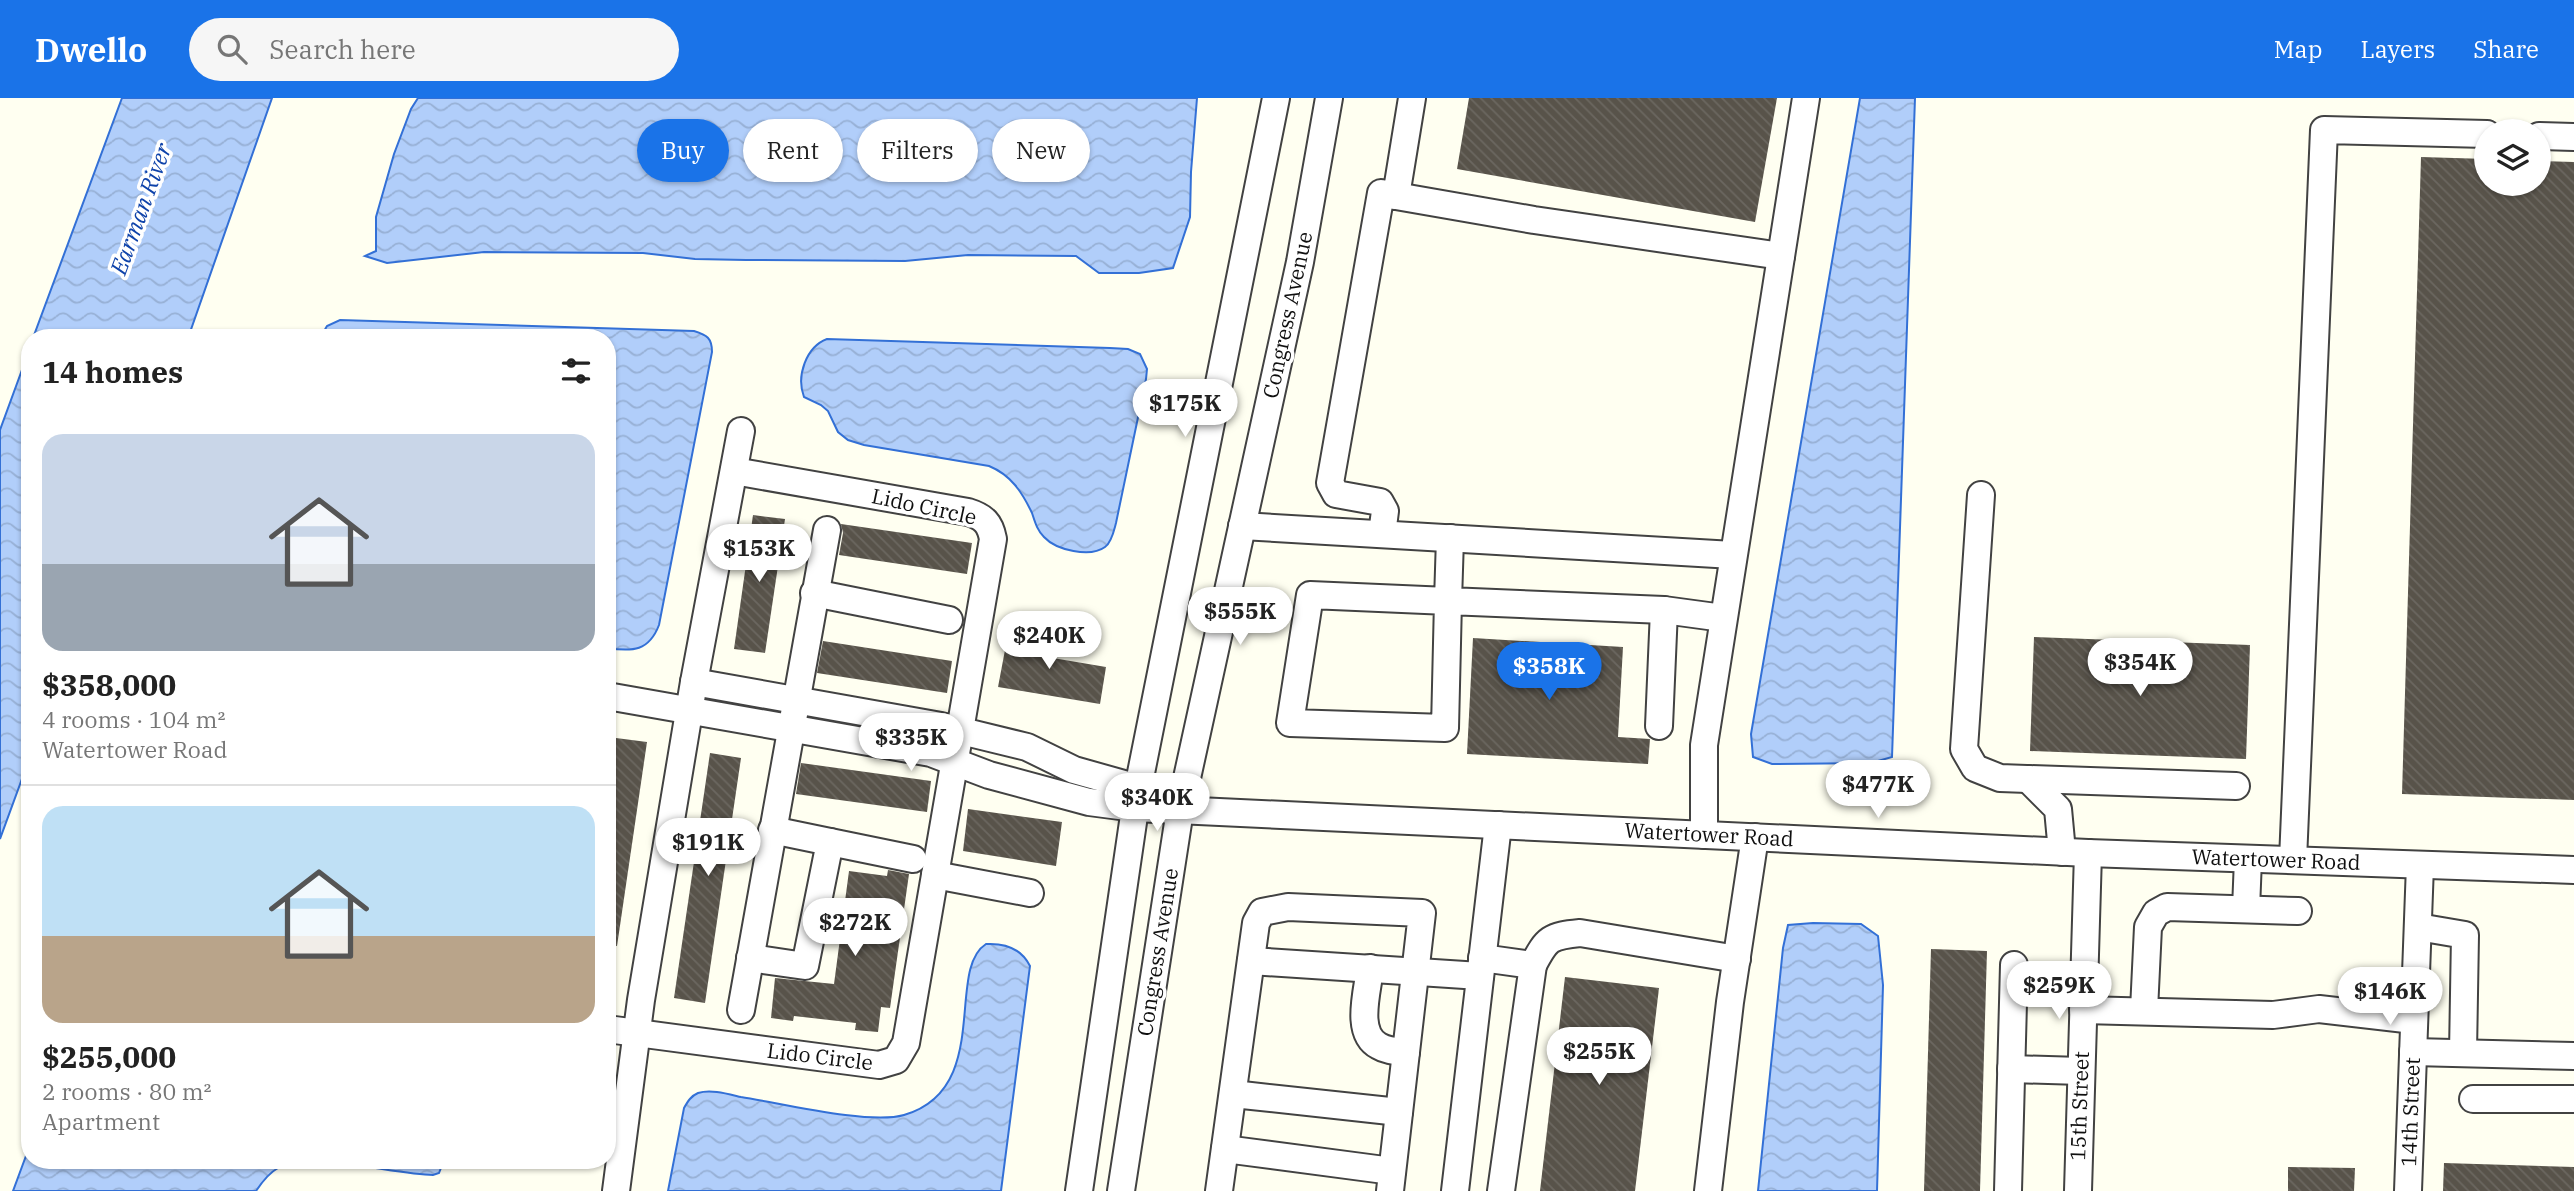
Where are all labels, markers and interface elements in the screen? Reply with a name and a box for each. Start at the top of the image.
search box [189,18,679,81]
text: Dwello [35,28,147,71]
icon: search [213,30,251,68]
text: Search here [269,32,416,66]
text: Map [2274,33,2322,65]
text: Layers [2360,33,2435,65]
text: Share [2473,33,2539,65]
chip: Buy [637,119,729,182]
chip: Rent [743,119,843,182]
chip: Filters [857,119,978,182]
chip: New [992,119,1090,182]
map controls [2474,119,2551,196]
button: layers [2474,119,2551,196]
water label: Earman River [102,138,178,279]
street label: Congress Avenue [1256,229,1318,401]
text: 14 homes [42,352,183,391]
icon: filters [557,352,595,390]
pin: $175K [1136,380,1234,439]
text: $175K [1149,387,1221,417]
icon: home [256,479,382,605]
street label: Lido Circle [869,481,979,531]
pin: $153K [710,524,808,584]
text: $153K [723,532,795,562]
pin: $555K [1191,588,1289,647]
text: $555K [1204,595,1276,625]
pin: $240K [1000,612,1098,671]
text: $240K [1013,619,1085,649]
pin: $354K [2091,638,2189,698]
pin: $358K [1500,642,1598,702]
text: $354K [2104,646,2176,676]
text: $358K [1513,650,1585,680]
text: $358,000 [42,665,176,704]
text: 4 rooms · 104 m² [42,704,225,734]
pin: $335K [862,714,960,773]
text: $335K [875,721,947,751]
text: Watertower Road [42,734,227,764]
pin: $477K [1829,760,1927,820]
text: $477K [1842,768,1914,798]
pin: $340K [1108,774,1206,833]
text: $340K [1121,781,1193,811]
street label: Watertower Road [1624,816,1795,852]
pin: $191K [659,818,757,878]
text: $191K [672,826,744,856]
street label: Watertower Road [2191,842,2361,876]
icon: home [256,851,382,977]
street label: Congress Avenue [1130,866,1184,1038]
pin: $272K [806,898,904,958]
text: $272K [819,906,891,936]
pin: $259K [2010,962,2108,1021]
pin: $146K [2341,968,2439,1027]
text: $259K [2023,969,2095,999]
text: $146K [2354,975,2426,1005]
pin: $255K [1550,1028,1648,1087]
text: $255K [1563,1035,1635,1065]
street label: Lido Circle [766,1036,875,1076]
text: $255,000 [42,1037,176,1076]
street label: 15th Street [2063,1051,2095,1161]
street label: 14th Street [2394,1057,2426,1167]
text: 2 rooms · 80 m² [42,1076,212,1106]
text: Apartment [42,1106,160,1136]

